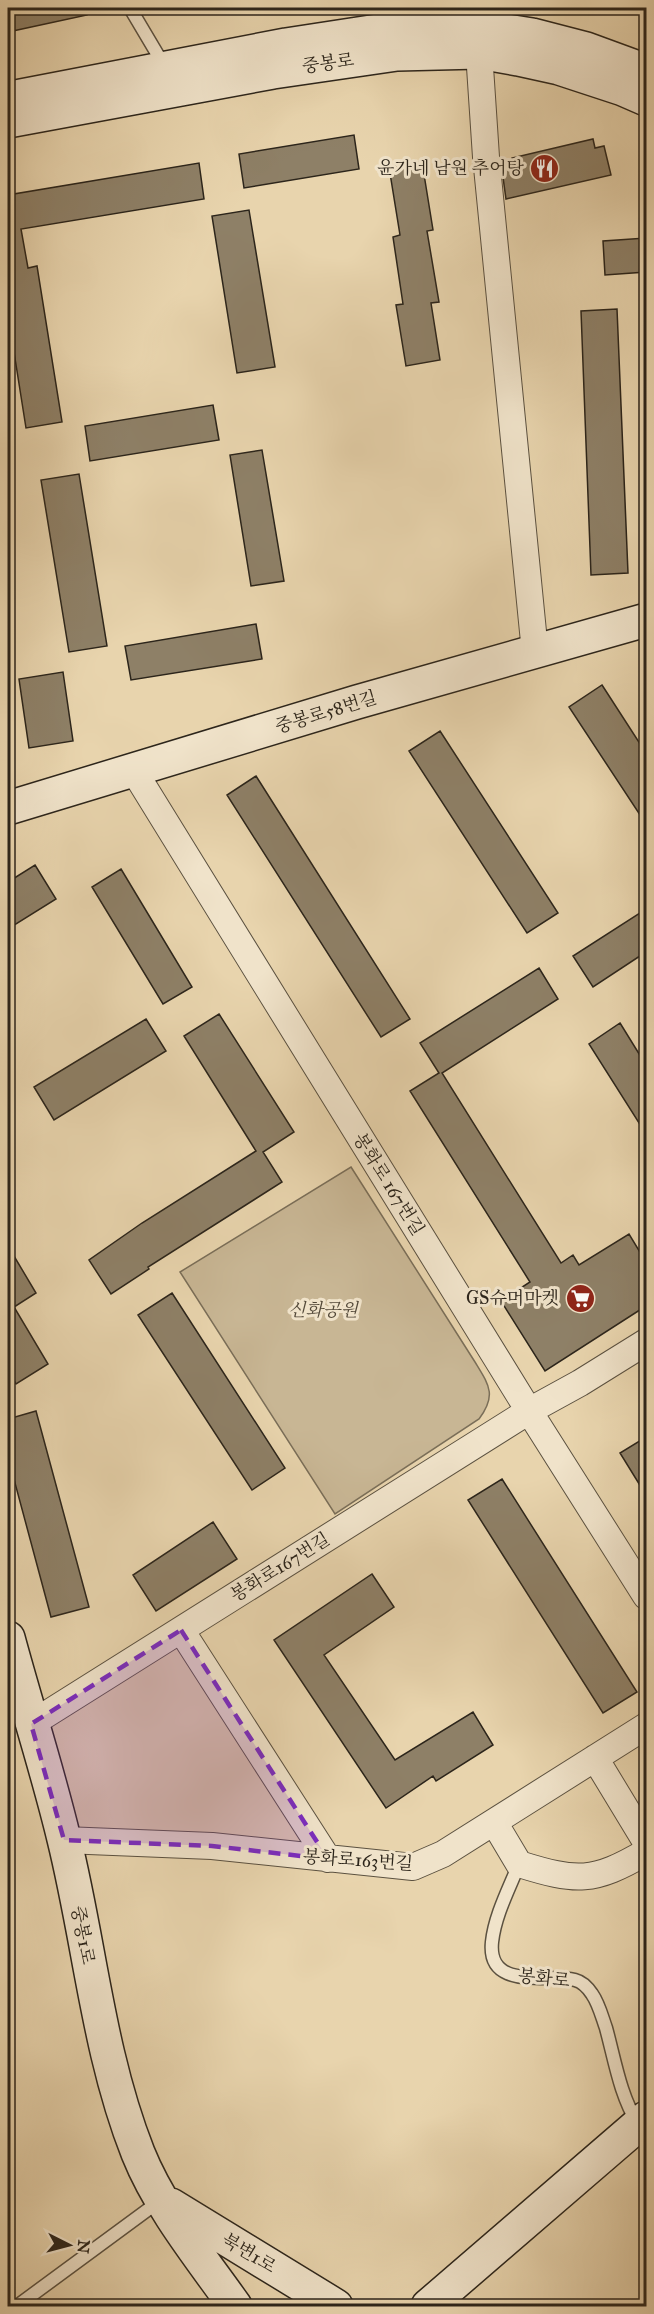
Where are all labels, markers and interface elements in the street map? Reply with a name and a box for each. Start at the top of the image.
street label: 중봉로 [301,48,355,78]
restaurant icon: 윤가네 남원 추어탕 [529,152,561,184]
place label: 윤가네 남원 추어탕 [377,157,525,179]
street label: 중봉로58번길 [273,686,379,738]
street label: 봉화로 167번길 [349,1129,429,1239]
supermarket icon: GS슈머마켓 [564,1282,596,1314]
place label: GS슈머마켓 [466,1287,559,1309]
park label: 신화공원 [288,1299,359,1321]
street label: 봉화로167번길 [226,1528,334,1606]
street label: 봉화로163번길 [302,1845,414,1875]
street label: 중봉1로 [67,1904,99,1966]
street label: 봉화로 [517,1964,571,1992]
north arrow [39,2215,99,2275]
street label: 북변1로 [218,2228,280,2278]
text: N [73,2239,94,2255]

